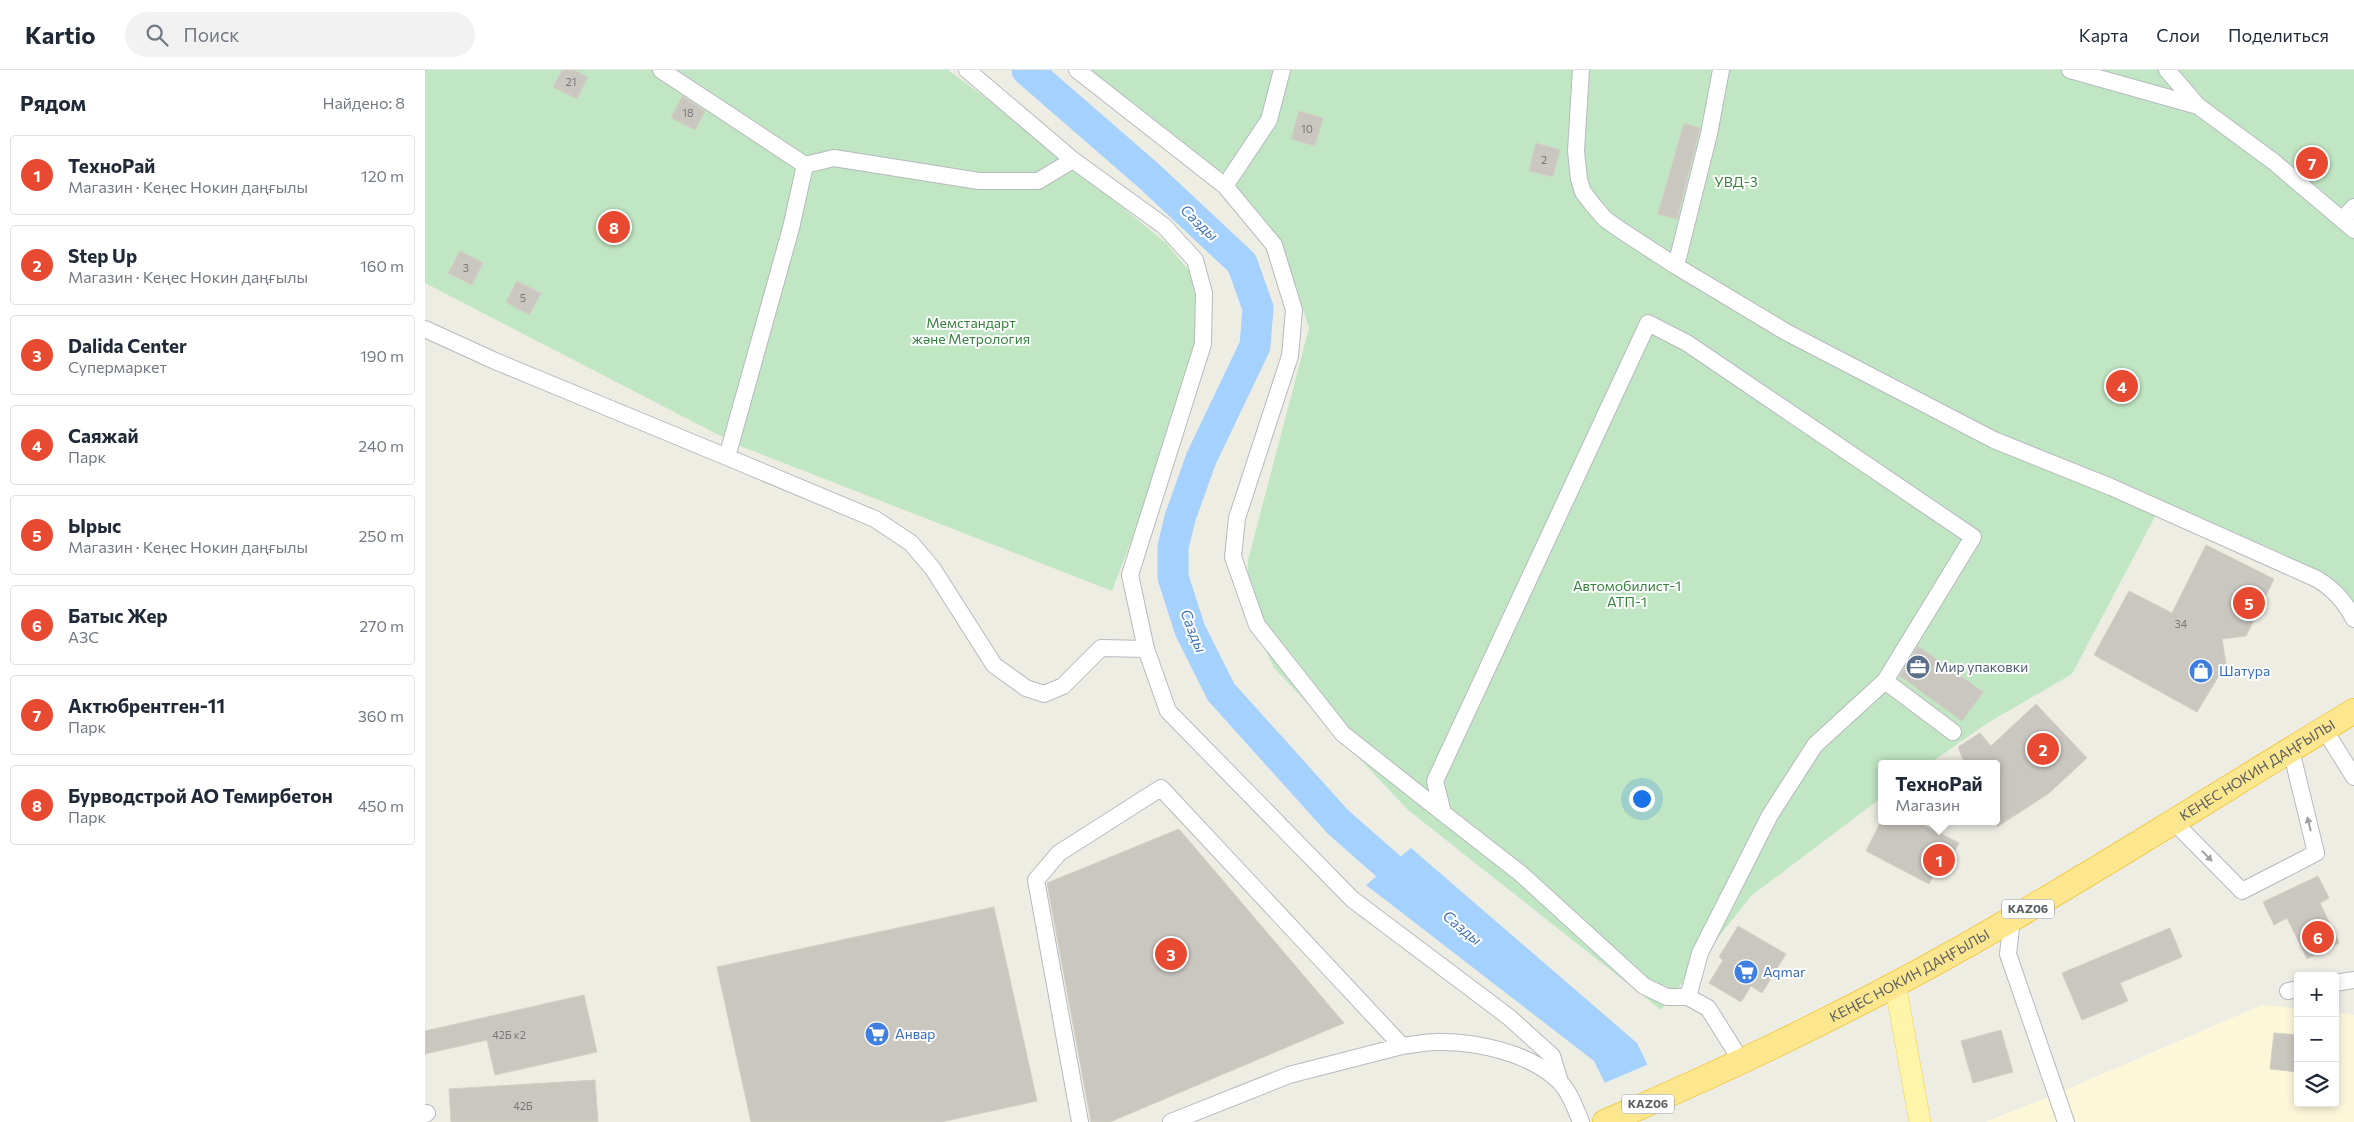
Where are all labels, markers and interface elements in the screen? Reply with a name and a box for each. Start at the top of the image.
search box [125,12,475,57]
text: Kartio [25,20,95,49]
icon: search [143,21,171,49]
text: Поиск [183,23,239,46]
text: Карта [2079,24,2128,46]
text: Слои [2156,24,2200,46]
text: Поделиться [2228,24,2329,46]
house number: 21 [566,75,576,88]
text: Рядом [20,90,86,115]
text: Найдено: 8 [322,93,405,112]
house number: 18 [682,106,694,119]
house number: 10 [1301,122,1313,135]
pin: 7 [2296,144,2328,182]
house number: 2 [1541,153,1547,166]
text: ТехноРай [68,154,155,177]
text: 1 [33,166,41,185]
text: 120 m [361,166,404,185]
park label: УВД-3 [1714,173,1758,190]
text: Магазин · Кеңес Нокин даңғылы [68,177,308,196]
water label: Сазды [1177,200,1222,244]
pin: 8 [598,208,630,246]
text: Step Up [68,244,137,267]
text: 2 [32,256,42,275]
text: 160 m [360,256,404,275]
house number: 3 [463,261,469,274]
text: Магазин · Кеңес Нокин даңғылы [68,267,308,286]
house number: 5 [520,291,526,304]
park label: Мемстандарт және Метрология [912,314,1030,347]
text: Dalida Center [68,334,187,357]
text: 3 [32,346,42,365]
text: 190 m [360,346,404,365]
text: Супермаркет [68,357,167,376]
pin: 4 [2106,367,2138,405]
text: Саяжай [68,424,138,447]
text: 4 [32,436,42,455]
text: 240 m [358,436,404,455]
text: Парк [68,447,106,466]
text: Ырыс [68,514,121,537]
text: 5 [32,526,42,545]
text: 250 m [358,526,404,545]
text: Магазин · Кеңес Нокин даңғылы [68,537,308,556]
park label: Автомобилист-1 АТП-1 [1573,577,1681,610]
pin: 5 [2233,584,2265,622]
text: Батыс Жер [68,604,168,627]
water label: Сазды [1177,606,1211,655]
text: 6 [32,616,42,635]
text: 270 m [359,616,404,635]
house number: 34 [2175,617,2188,630]
text: АЗС [68,627,99,646]
office icon: Мир упаковки [1905,654,1931,680]
place label: Мир упаковки [1935,658,2028,675]
shop icon: Шатура [2188,658,2214,684]
place label: Шатура [2219,662,2270,679]
text: Актюбрентген-11 [68,694,225,717]
text: 7 [33,706,41,725]
text: 360 m [358,706,404,725]
street label: КЕҢЕС НОКИН ДАҢҒЫЛЫ [2176,716,2338,824]
text: Парк [68,717,106,736]
pin: 2 [2027,730,2059,768]
popup [1878,760,2000,825]
text: ТехноРай [1895,772,1983,795]
text: Бурводстрой АО Темирбетон [68,784,333,807]
your location [1629,786,1655,812]
text: Магазин [1895,795,1960,814]
text: 8 [32,796,42,815]
text: 450 m [358,796,404,815]
text: Парк [68,807,106,826]
one-way arrow [2305,816,2313,831]
pin: 1 [1923,841,1955,879]
one-way arrow [2201,850,2213,862]
road number: KАZ06 [2002,900,2054,919]
water label: Сазды [1439,906,1486,948]
pin: 6 [2302,918,2334,956]
street label: КЕҢЕС НОКИН ДАҢҒЫЛЫ [1826,925,1992,1025]
pin: 3 [1155,935,1187,973]
supermarket icon: Aqmar [1733,959,1759,985]
place label: Aqmar [1763,963,1806,980]
map controls [2294,972,2339,1107]
button: + [2294,972,2339,1017]
button: − [2294,1017,2339,1062]
supermarket icon: Анвар [864,1021,890,1047]
place label: Анвар [895,1025,936,1042]
house number: 42Б к2 [492,1028,526,1041]
button: layers [2294,1062,2339,1107]
road number: KАZ06 [1622,1094,1674,1114]
house number: 42Б [513,1099,533,1112]

